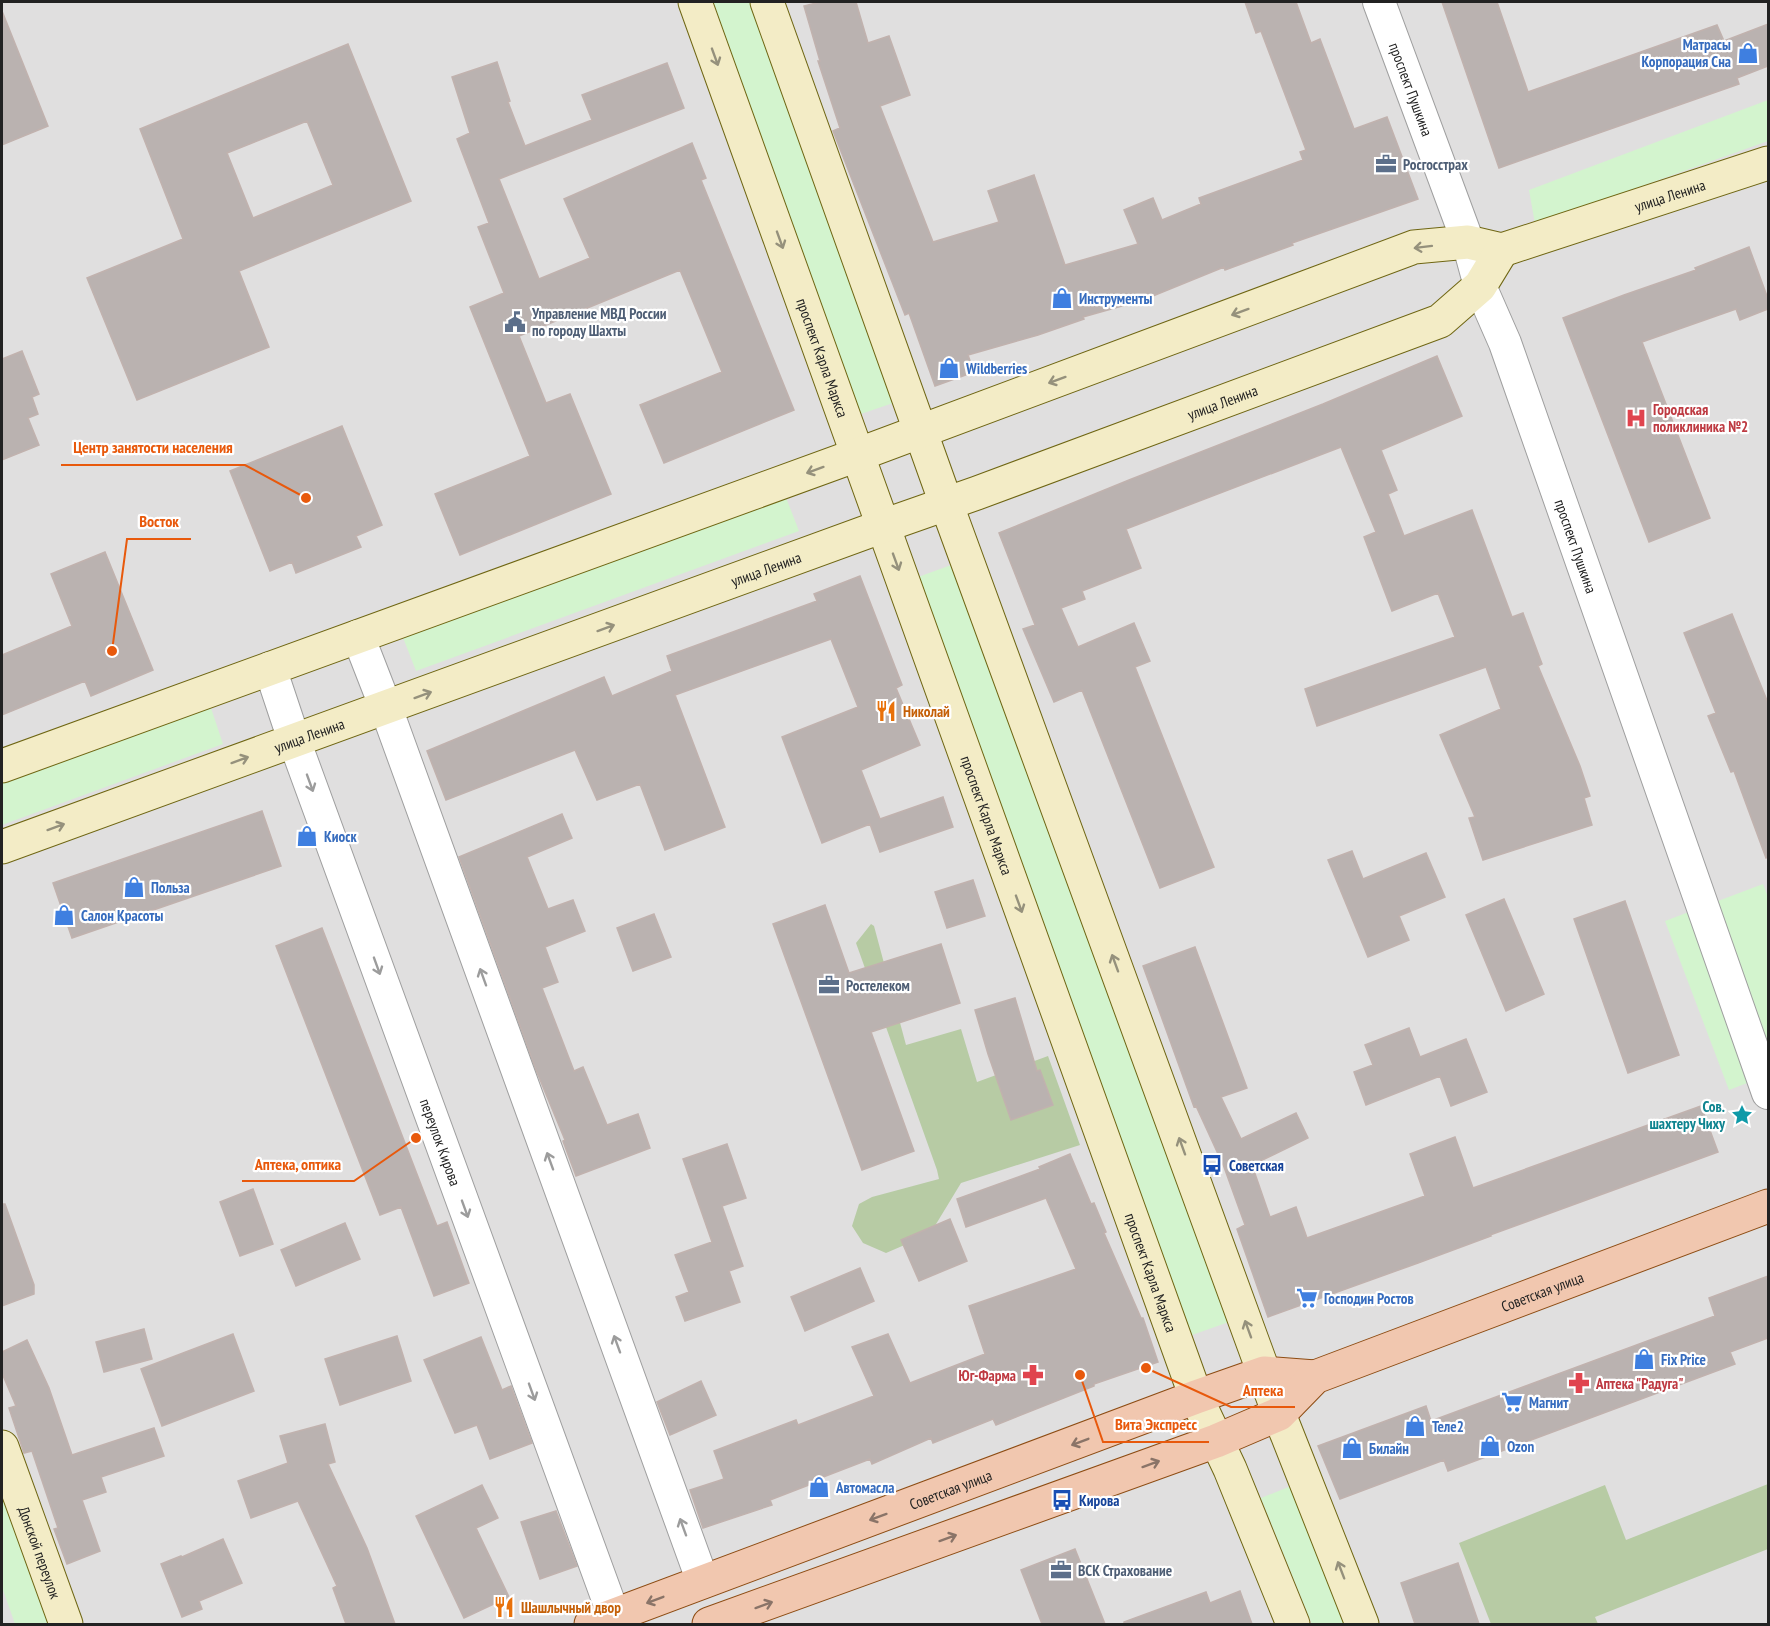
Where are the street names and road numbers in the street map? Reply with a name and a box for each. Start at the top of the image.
street label: проспект Пушкина [1385,40,1437,139]
street label: улица Ленина [1632,175,1708,216]
street label: проспект Карла Маркса [793,296,853,420]
street label: улица Ленина [1185,380,1260,424]
street label: проспект Пушкина [1551,497,1601,596]
street label: улица Ленина [728,547,804,590]
street label: улица Ленина [272,714,347,757]
street label: проспект Карла Маркса [957,753,1017,877]
street label: переулок Кирова [416,1096,465,1188]
street label: проспект Карла Маркса [1121,1210,1181,1335]
street label: Советская улица [1498,1267,1586,1315]
street label: Советская улица [907,1465,994,1513]
street label: Донской переулок [15,1503,66,1601]

